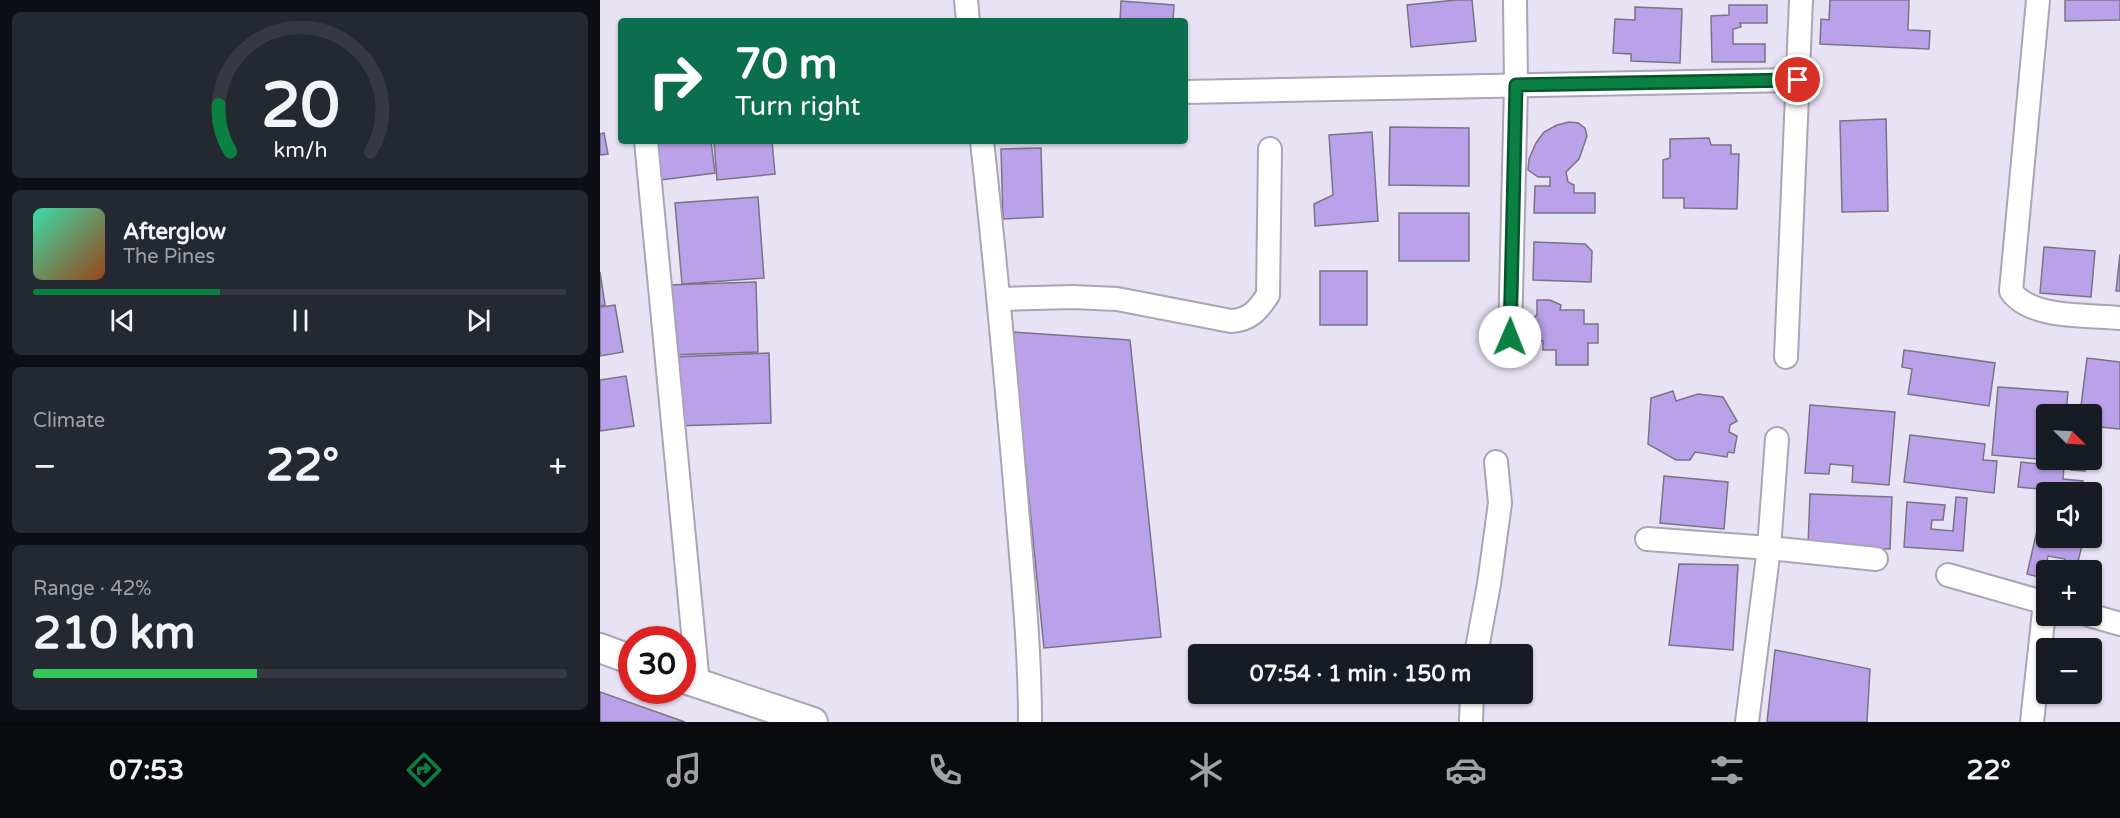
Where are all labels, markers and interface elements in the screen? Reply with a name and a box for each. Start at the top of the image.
text: 70 m [735,39,837,90]
icon: right [636,42,714,120]
pin [1772,54,1823,105]
icon: arrive [1781,63,1814,96]
text: 20 [261,69,339,144]
text: Turn right [735,90,861,123]
text: km/h [273,137,327,163]
text: Afterglow [123,219,226,245]
text: The Pines [123,245,215,269]
icon: previous [106,304,139,337]
icon: pause [284,304,317,337]
icon: next [462,304,495,337]
position arrow [1478,305,1542,369]
north arrow [2036,404,2102,470]
map controls [2036,404,2102,704]
text: Climate [33,409,105,433]
text: 22° [266,439,339,493]
text: − [33,447,57,486]
text: + [548,447,567,486]
button: sound [2036,482,2102,548]
button: + [2036,560,2102,626]
text: Range · 42% [33,577,152,601]
text: 210 km [33,607,195,661]
speed limit sign: 30 [618,626,696,704]
button: − [2036,638,2102,704]
text: 07:54 · 1 min · 150 m [1250,661,1471,687]
icon: directions [403,749,445,791]
icon: music [663,749,705,791]
icon: phone [924,749,966,791]
icon: climate [1185,749,1227,791]
icon: car [1445,749,1487,791]
icon: filters [1706,749,1748,791]
text: 07:53 [109,754,184,787]
text: 22° [1967,754,2011,787]

